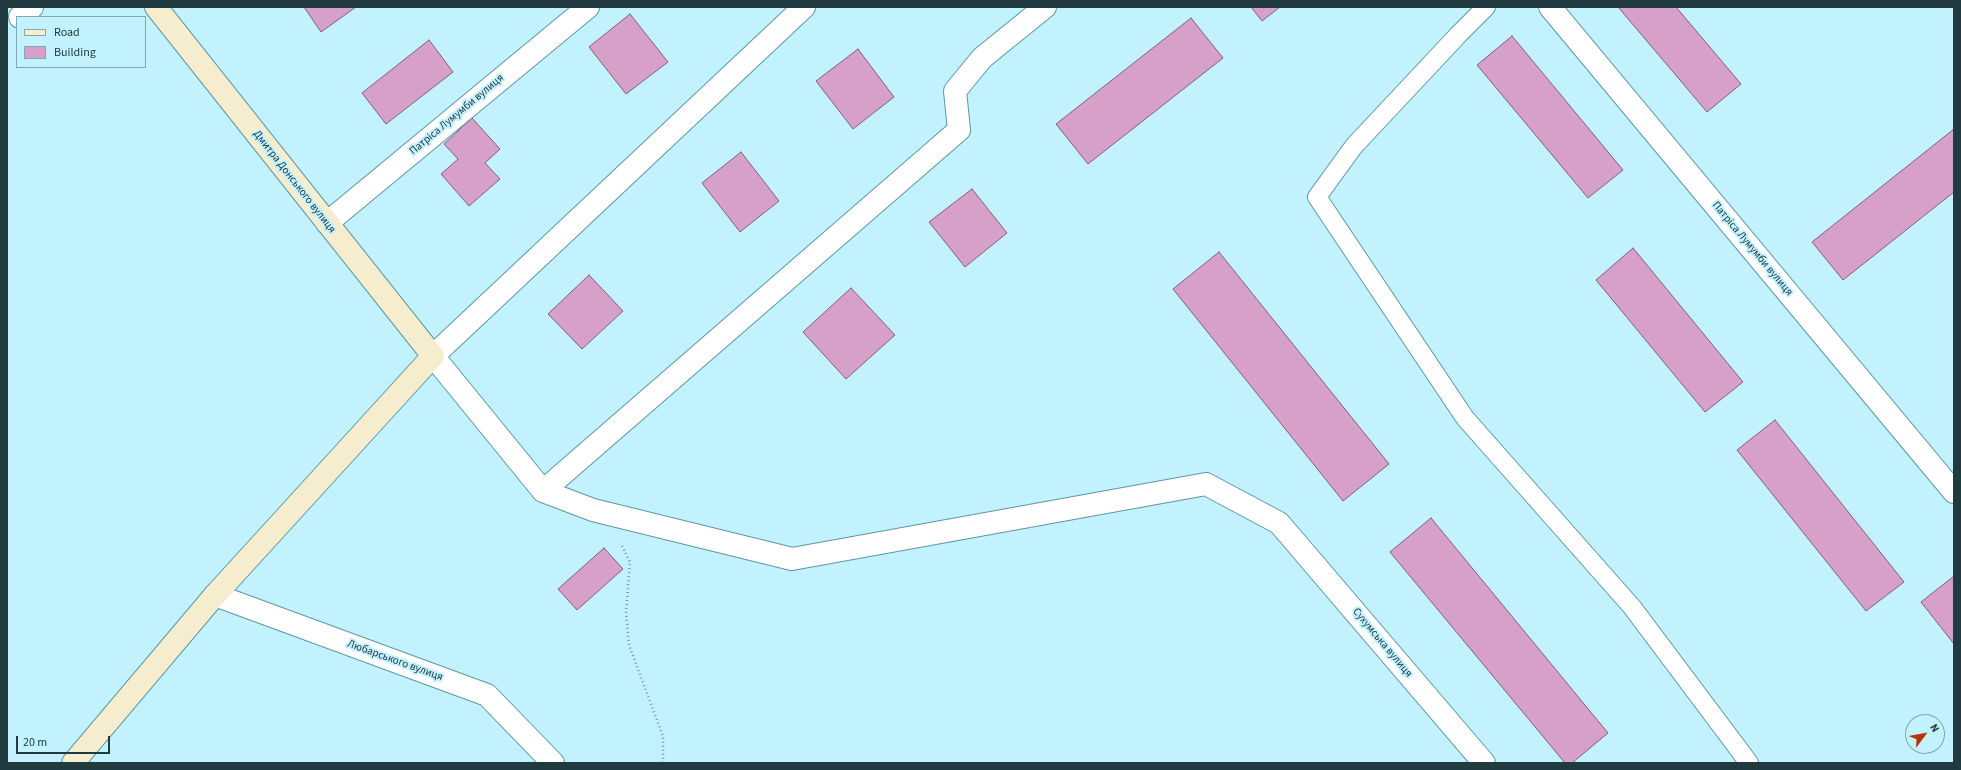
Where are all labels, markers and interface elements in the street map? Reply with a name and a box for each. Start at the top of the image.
legend [16,16,146,68]
text: Road [54,24,80,41]
text: Building [54,44,96,61]
street label: Патріса Лумумби вулиця [407,72,507,158]
street label: Дмитра Донського вулиця [250,128,338,236]
street label: Патріса Лумумби вулиця [1709,199,1795,299]
street label: Сухумська вулиця [1349,606,1415,680]
street label: Любарського вулиця [345,638,445,684]
north arrow [1905,714,1945,754]
text: N [1926,721,1943,735]
scale bar [18,728,112,754]
text: 20 m [23,734,47,751]

